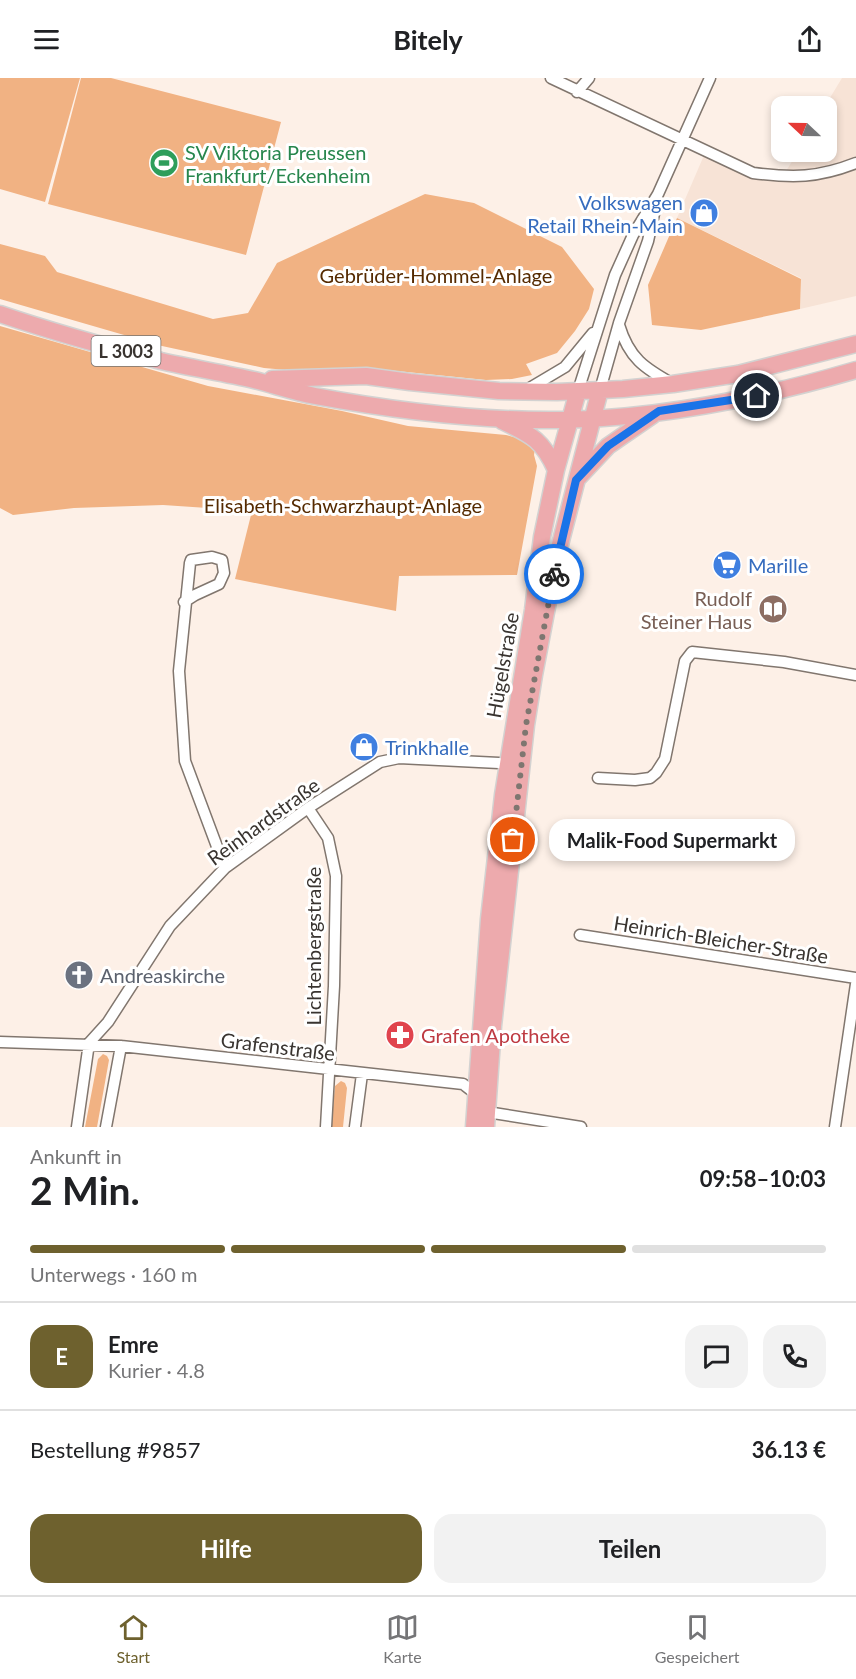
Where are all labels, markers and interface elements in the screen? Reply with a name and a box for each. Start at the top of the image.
icon: menu [30,23,63,56]
text: Bitely [393,23,463,56]
icon: share [793,23,826,56]
north arrow [771,96,837,162]
map controls [771,96,837,162]
place label: SV Viktoria Preussen Frankfurt/Eckenheim [185,140,370,187]
sports icon: SV Viktoria Preussen Frankfurt/Eckenheim [148,147,180,179]
place label: Volkswagen Retail Rhein-Main [527,190,683,237]
shop icon: Volkswagen Retail Rhein-Main [688,197,720,229]
park label: Gebrüder-Hommel-Anlage [320,263,552,287]
road number: L 3003 [92,336,160,366]
pin [731,370,782,421]
icon: home [740,379,773,412]
park label: Elisabeth-Schwarzhaupt-Anlage [204,493,482,517]
courier [524,544,584,604]
supermarket icon: Marille [711,549,743,581]
place label: Marille [748,553,808,577]
icon: bike [538,558,571,591]
place label: Rudolf Steiner Haus [641,586,752,633]
library icon: Rudolf Steiner Haus [757,593,789,625]
street label: Hügelstraße [481,610,523,720]
shop icon: Trinkhalle [348,731,380,763]
place label: Trinkhalle [385,735,469,759]
street label: Reinhardstraße [202,772,324,870]
pin [487,814,538,865]
callout: Malik-Food Supermarkt [549,819,795,861]
icon: bag [496,823,529,856]
text: Malik-Food Supermarkt [567,828,777,852]
street label: Lichtenbergstraße [301,867,325,1025]
street label: Heinrich-Bleicher-Straße [612,910,830,968]
church icon: Andreaskirche [63,959,95,991]
place label: Andreaskirche [100,963,225,987]
pharmacy icon: Grafen Apotheke [384,1019,416,1051]
place label: Grafen Apotheke [421,1023,570,1047]
street label: Grafenstraße [220,1027,336,1065]
text: Ankunft in [30,1144,122,1168]
text: 09:58–10:03 [700,1165,826,1192]
text: 2 Min. [30,1167,140,1213]
text: Unterwegs · 160 m [30,1262,197,1286]
button: chat [685,1325,748,1388]
button: phone [763,1325,826,1388]
text: Emre [108,1331,158,1358]
text: E [55,1343,68,1370]
text: Kurier · 4.8 [108,1358,205,1382]
text: Bestellung #9857 [30,1436,200,1463]
text: 36.13 € [752,1436,826,1463]
button: Hilfe [30,1514,422,1583]
button: Teilen [434,1514,826,1583]
tab: Start [117,1611,150,1666]
tab: Karte [383,1611,422,1666]
tab: Gespeichert [655,1611,739,1666]

